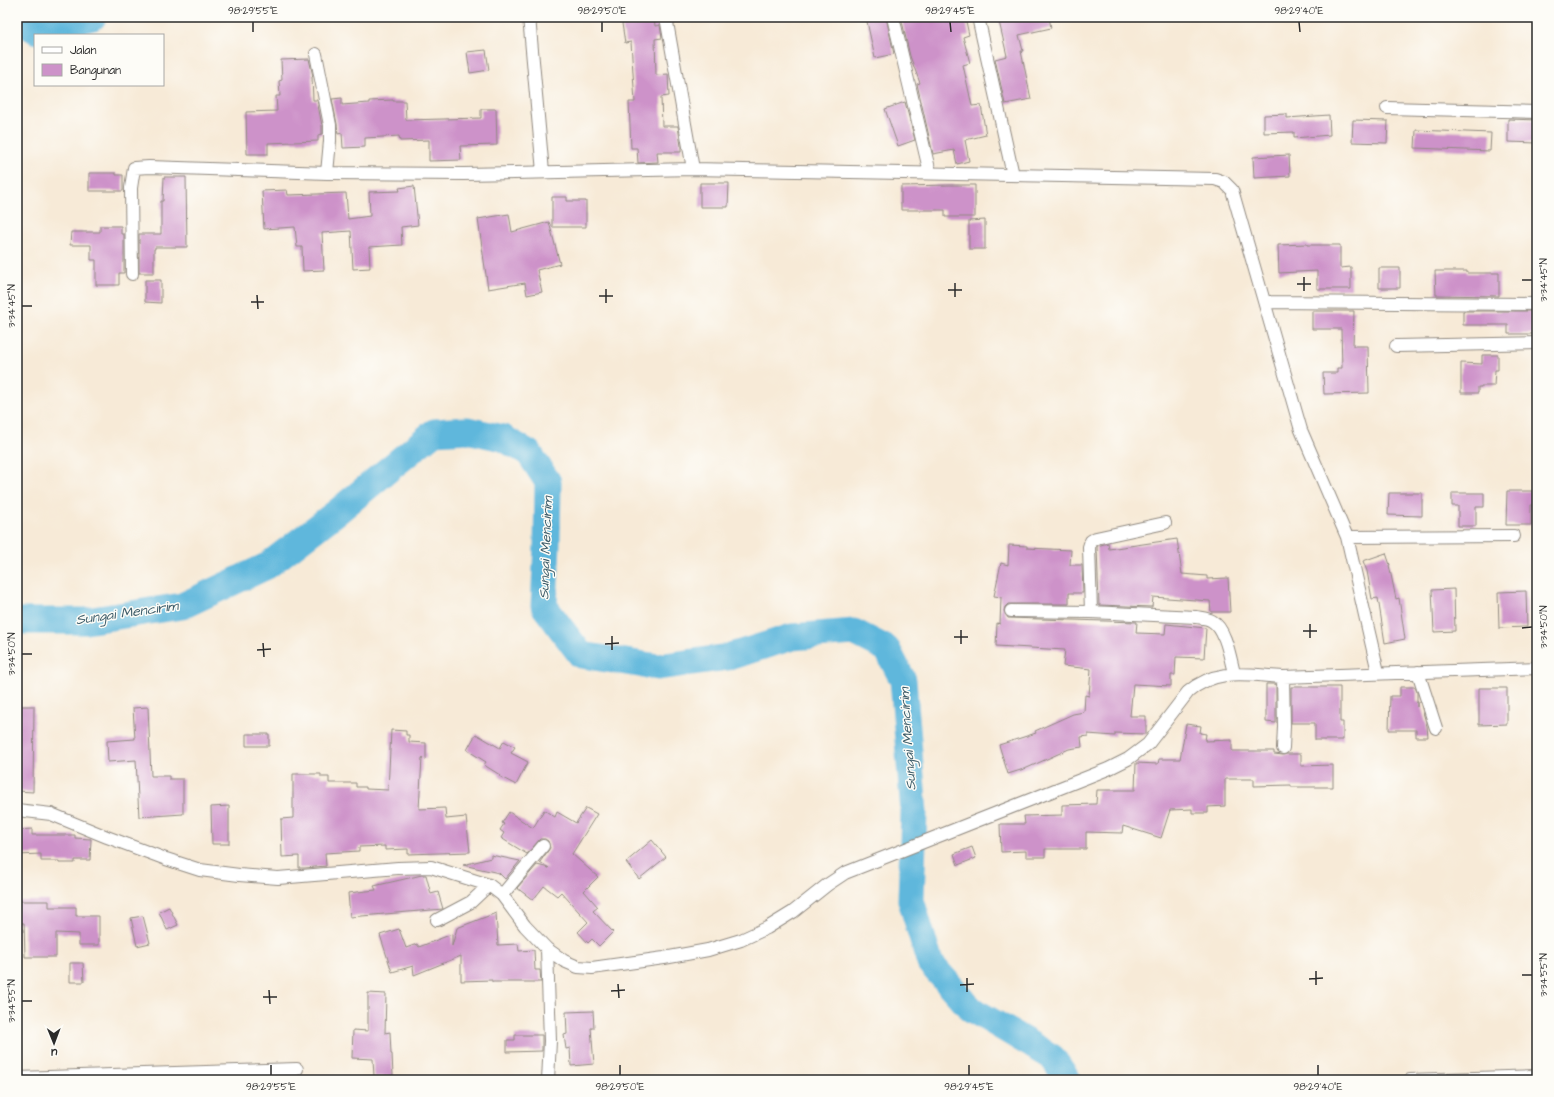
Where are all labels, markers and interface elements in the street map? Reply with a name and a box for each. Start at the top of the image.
text: 98°29'55"E [228,4,278,18]
text: 98°29'50"E [577,4,627,18]
text: 98°29'45"E [925,4,975,18]
text: 98°29'40"E [1275,4,1323,18]
legend [34,34,164,86]
text: Jalan [70,42,96,59]
text: Bangunan [70,62,121,80]
text: 3°34'45"N [1537,258,1551,302]
text: 3°34'45"N [5,284,19,328]
water label: Sungai Mencirim [534,494,558,600]
water label: Sungai Mencirim [75,596,181,630]
text: 3°34'50"N [1537,606,1551,648]
text: 3°34'50"N [5,633,19,675]
water label: Sungai Mencirim [894,685,922,791]
text: 3°34'55"N [1537,953,1551,997]
text: 3°34'55"N [5,979,19,1023]
north arrow [34,1023,74,1063]
text: U [51,1045,58,1060]
text: 98°29'55"E [246,1080,296,1094]
text: 98°29'50"E [595,1080,645,1094]
text: 98°29'45"E [944,1080,994,1094]
text: 98°29'40"E [1294,1080,1342,1094]

